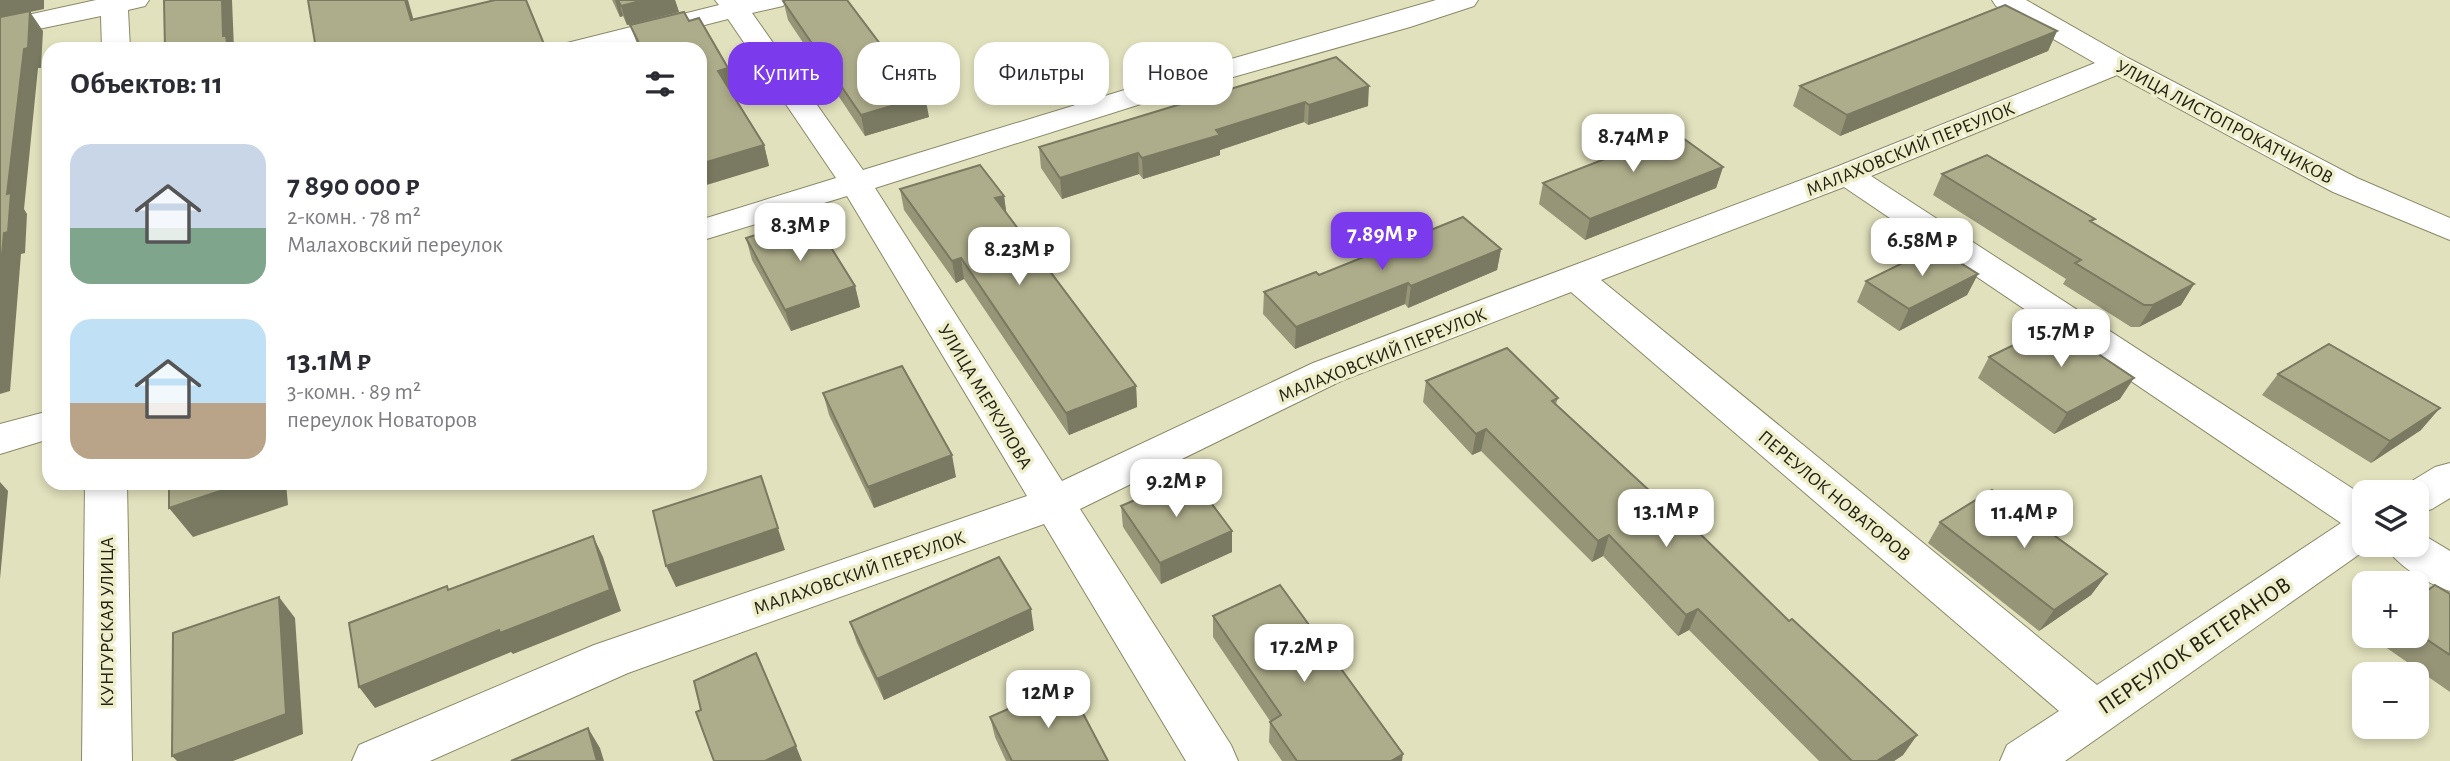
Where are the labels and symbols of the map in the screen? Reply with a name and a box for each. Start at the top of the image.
street label: УЛИЦА ЛИСТОПРОКАТЧИКОВ [2113,57,2336,188]
street label: МАЛАХОВСКИЙ ПЕРЕУЛОК [1803,98,2017,200]
pin: 8.74M ₽ [1568,114,1698,174]
pin: 8.3M ₽ [743,204,857,263]
pin: 7.89M ₽ [1317,212,1447,272]
pin: 6.58M ₽ [1857,218,1987,278]
pin: 8.23M ₽ [954,228,1084,287]
street label: МАЛАХОВСКИЙ ПЕРЕУЛОК [1275,304,1489,406]
pin: 15.7M ₽ [1996,310,2126,369]
street label: УЛИЦА МЕРКУЛОВА [934,321,1035,472]
street label: ПЕРЕУЛОК НОВАТОРОВ [1754,427,1914,565]
pin: 9.2M ₽ [1119,460,1233,519]
pin: 13.1M ₽ [1601,490,1731,549]
pin: 11.4M ₽ [1959,490,2089,550]
street label: МАЛАХОВСКИЙ ПЕРЕУЛОК [751,527,968,619]
street label: КУНГУРСКАЯ УЛИЦА [98,537,117,707]
street label: ПЕРЕУЛОК ВЕТЕРАНОВ [2094,573,2295,719]
pin: 17.2M ₽ [1239,624,1369,684]
pin: 12M ₽ [999,670,1097,730]

